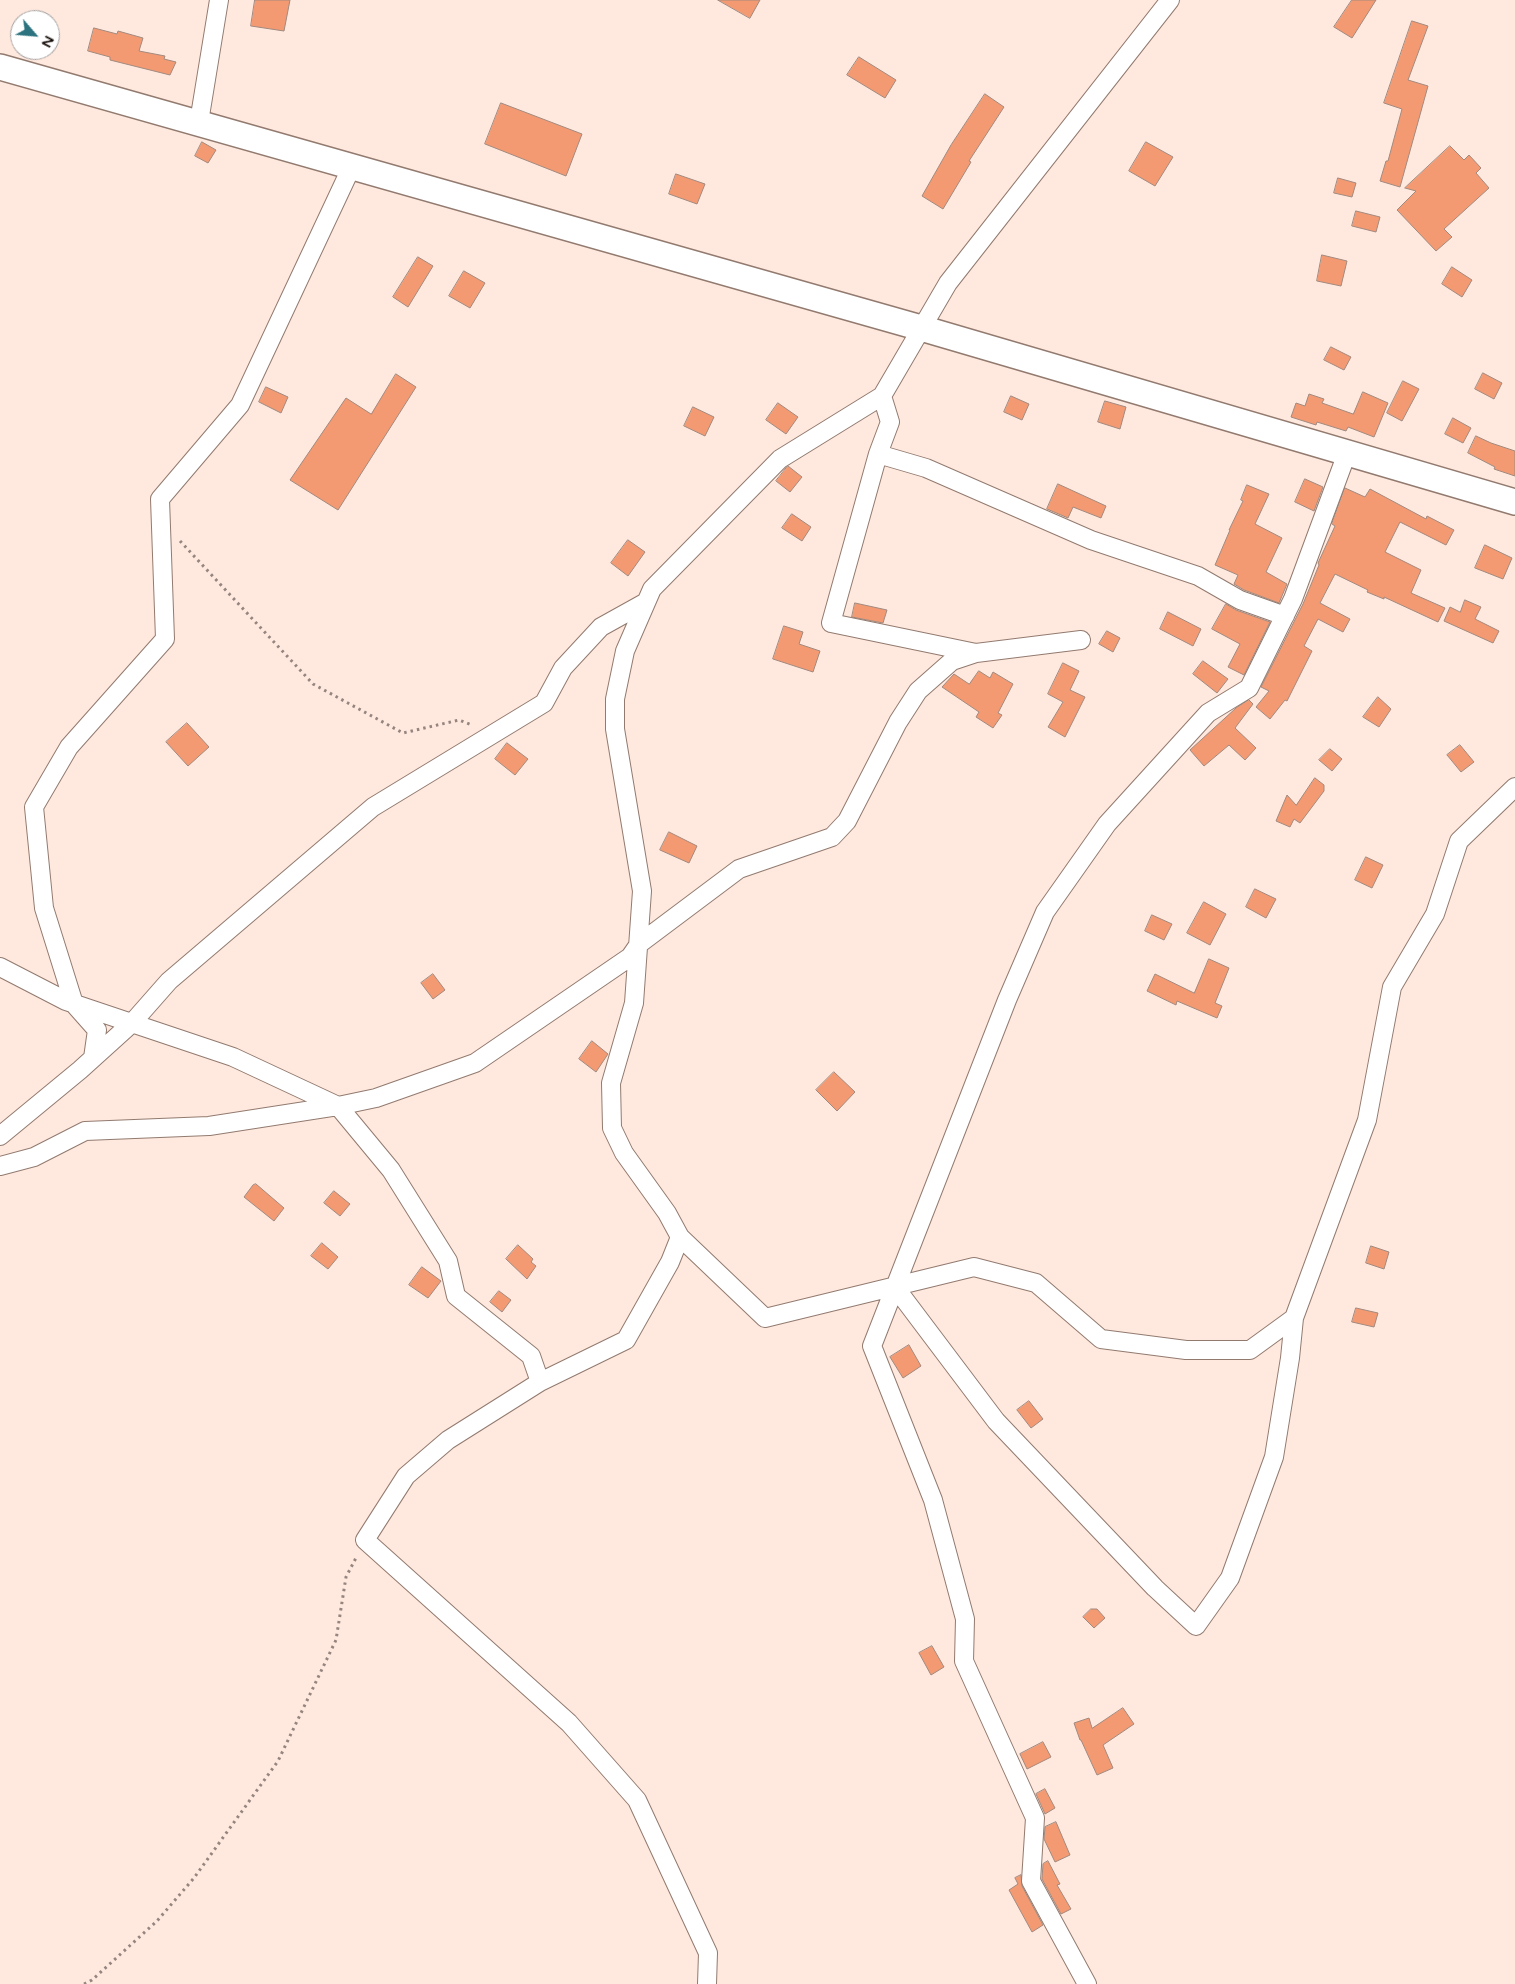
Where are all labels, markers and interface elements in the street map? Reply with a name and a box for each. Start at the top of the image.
north arrow [10,10,60,60]
text: N [38,33,58,50]

